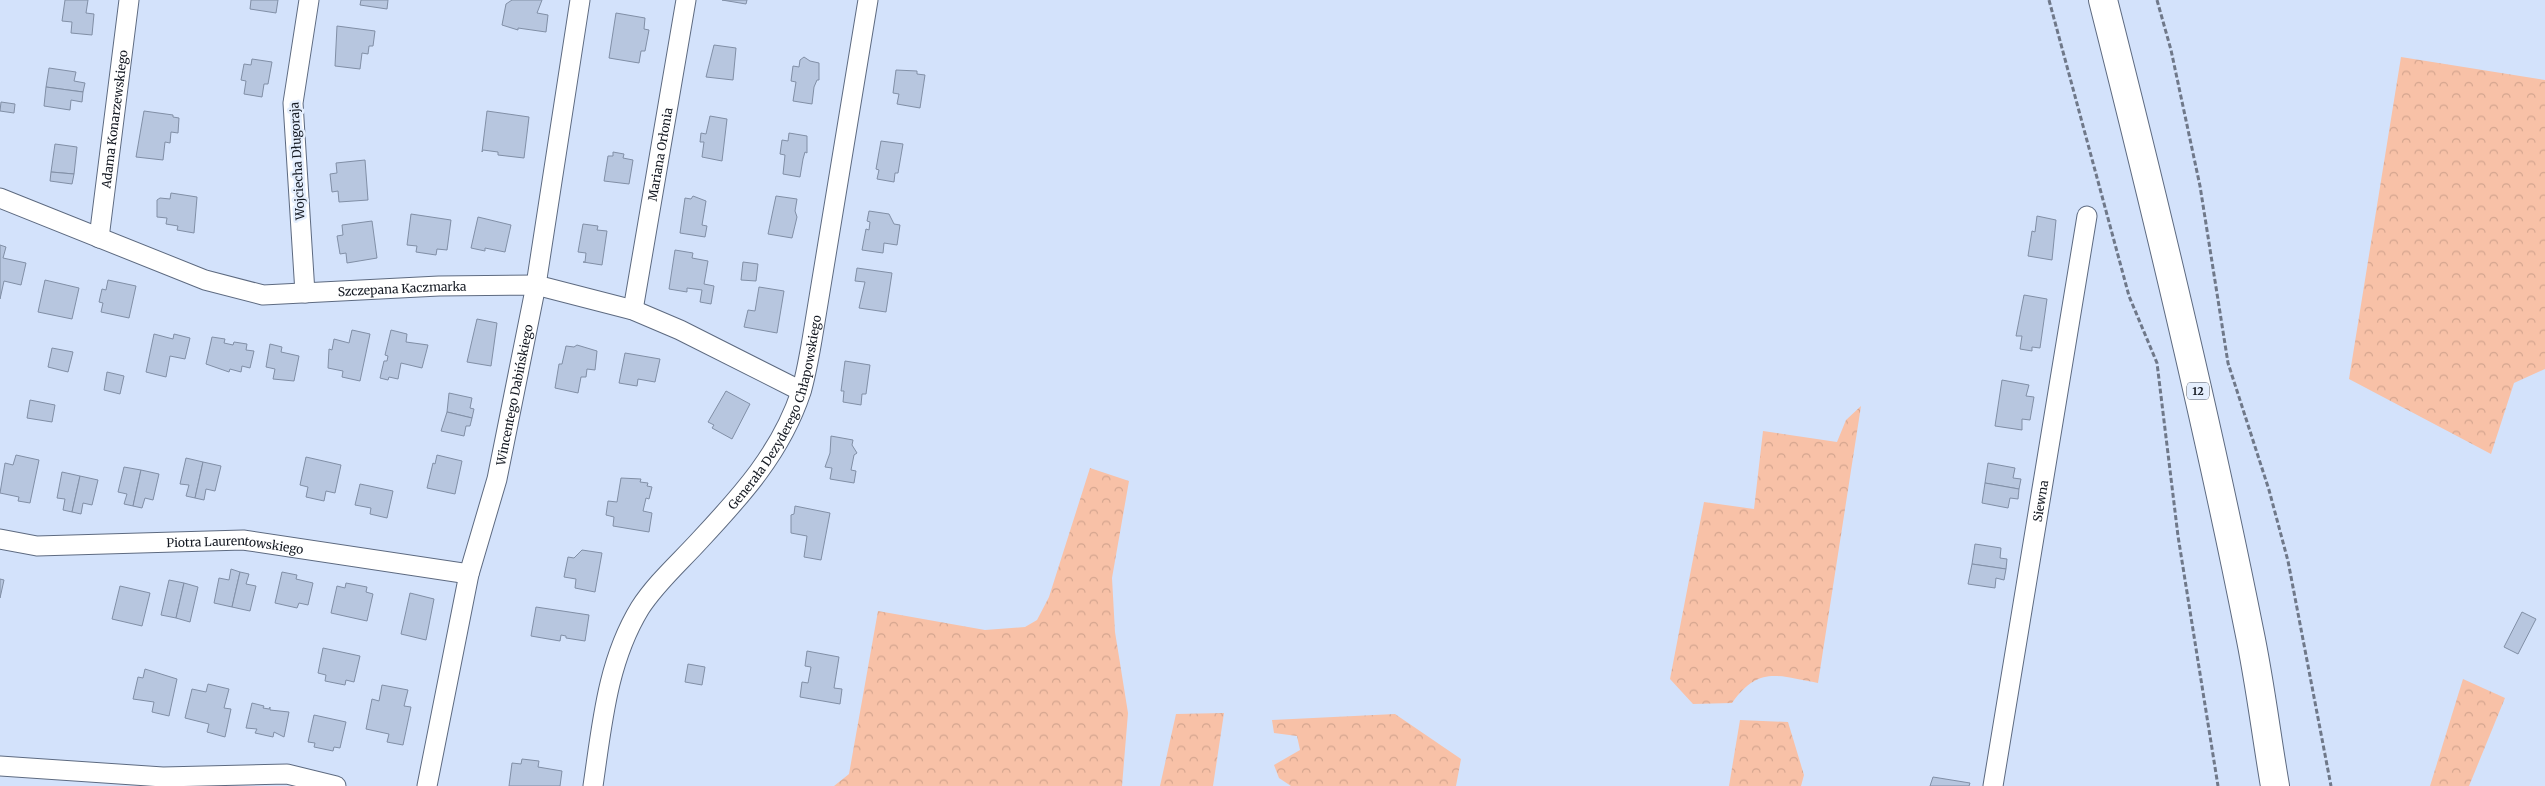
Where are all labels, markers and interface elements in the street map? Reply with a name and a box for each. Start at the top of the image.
street label: Adama Konarzewskiego [98,49,130,190]
street label: Wojciecha Długoraja [286,101,308,221]
street label: Mariana Orłonia [644,106,675,202]
street label: Szczepana Kaczmarka [337,278,467,299]
street label: Generała Dezyderego Chłapowskiego [724,314,823,512]
street label: Wincentego Dabińskiego [492,323,535,468]
road number: 12 [2187,382,2209,400]
street label: Siewna [2029,478,2051,523]
street label: Piotra Laurentowskiego [166,532,305,557]

